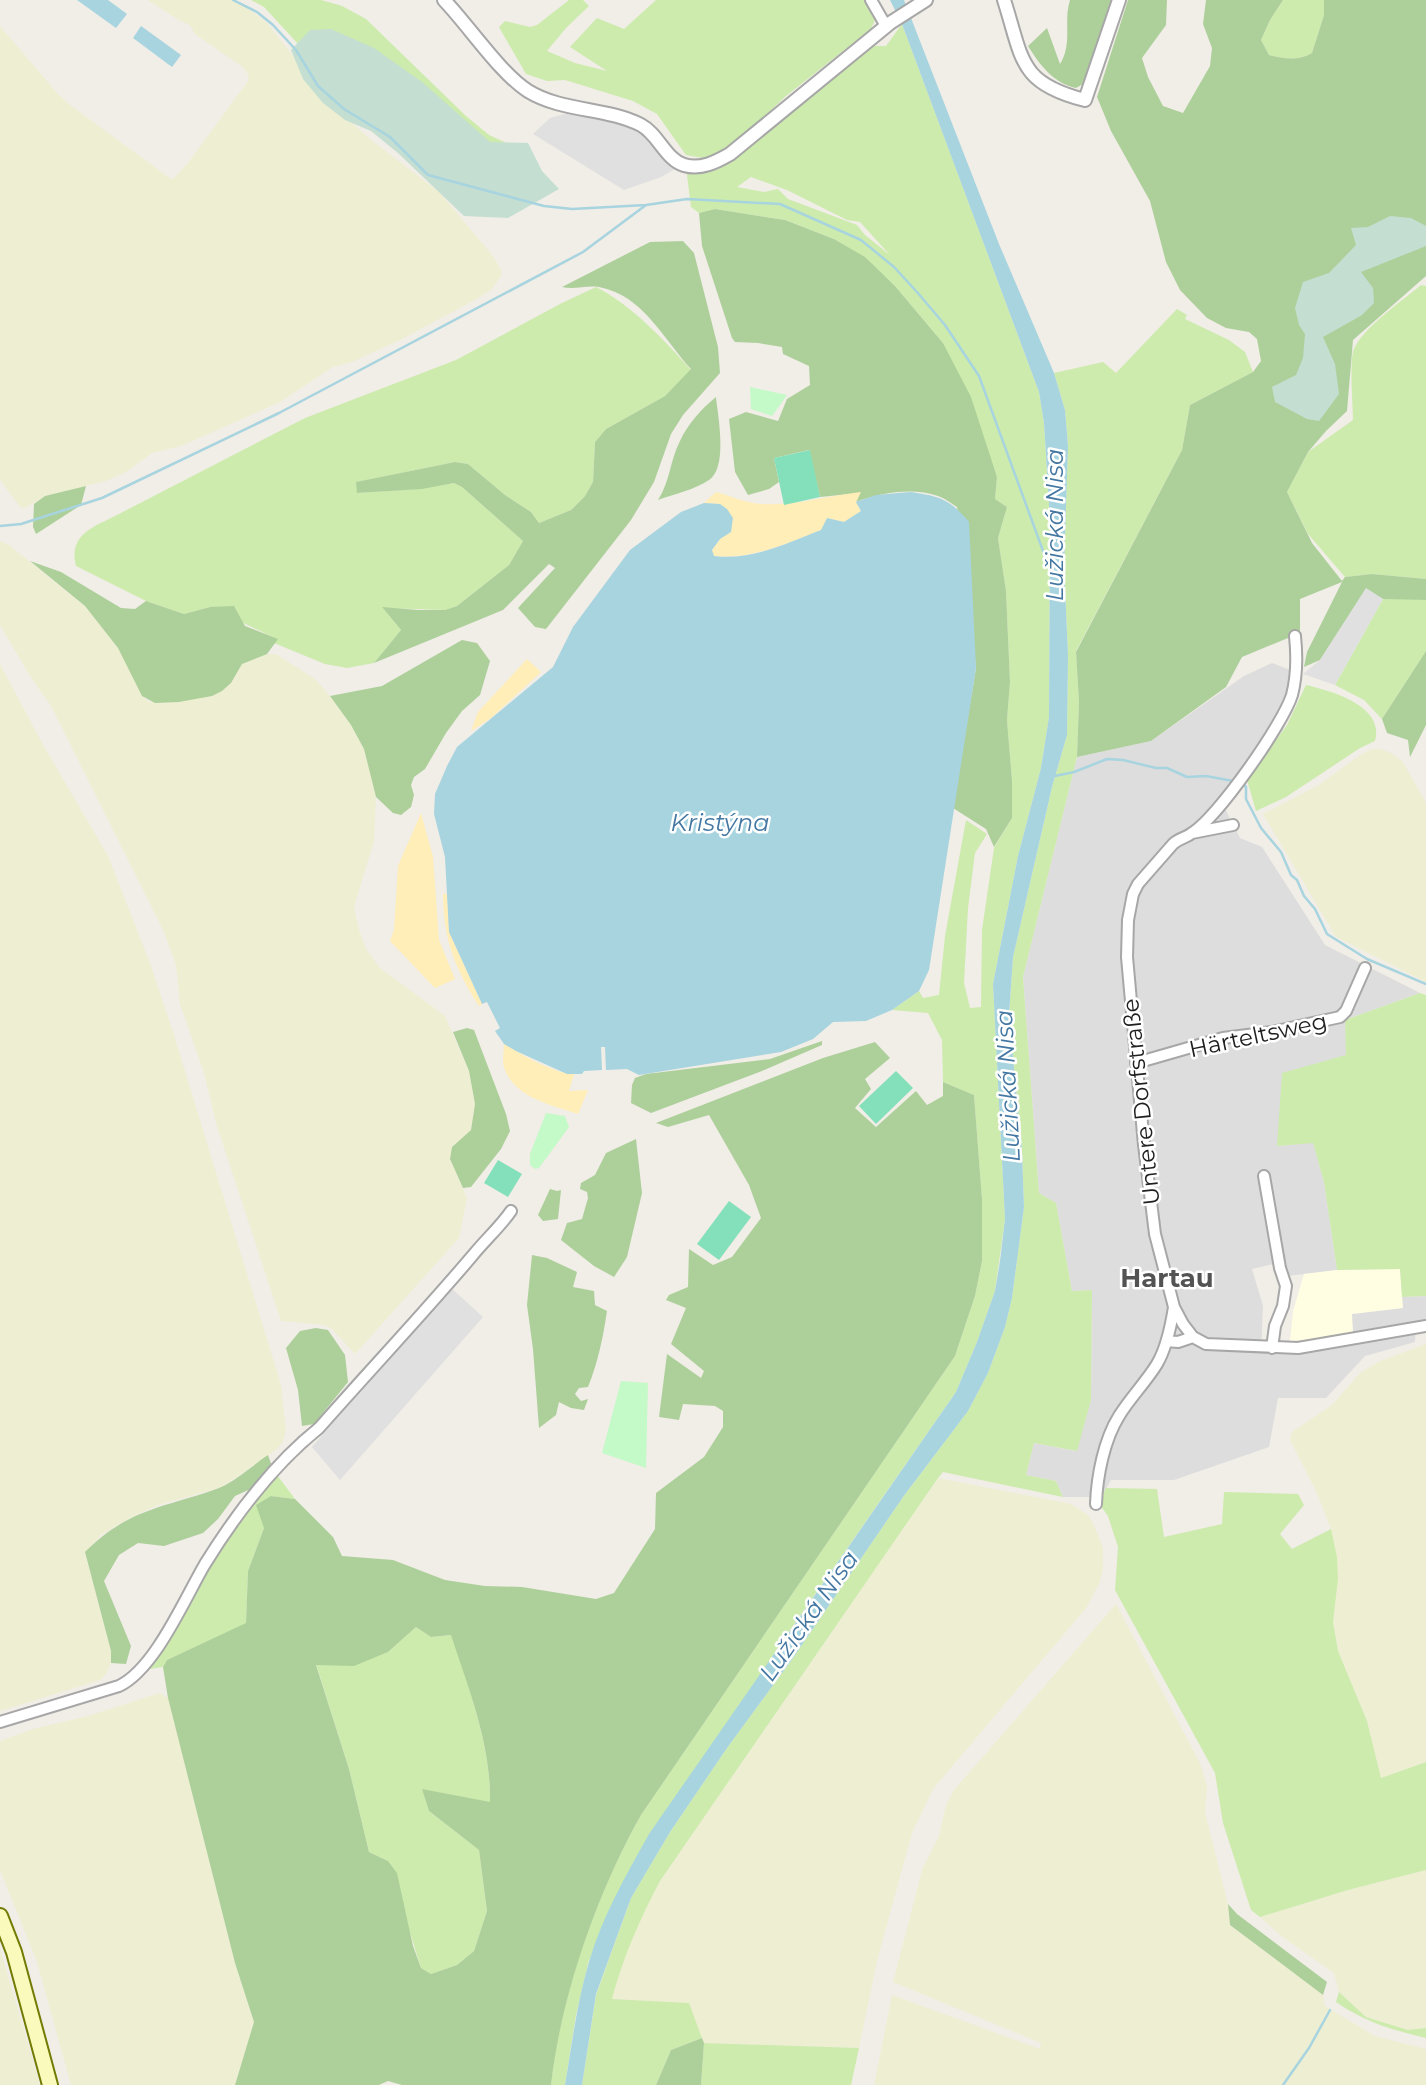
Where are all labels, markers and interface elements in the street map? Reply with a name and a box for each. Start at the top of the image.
water label: Lužická Nisa [1040,449,1069,601]
water label: Kristýna [671,808,769,837]
street label: Untere Dorfstraße [1116,997,1166,1207]
street label: Härteltsweg [1186,1007,1330,1063]
water label: Lužická Nisa [989,1009,1026,1163]
district label: Hartau [1120,1262,1214,1294]
water label: Lužická Nisa [753,1545,864,1686]

